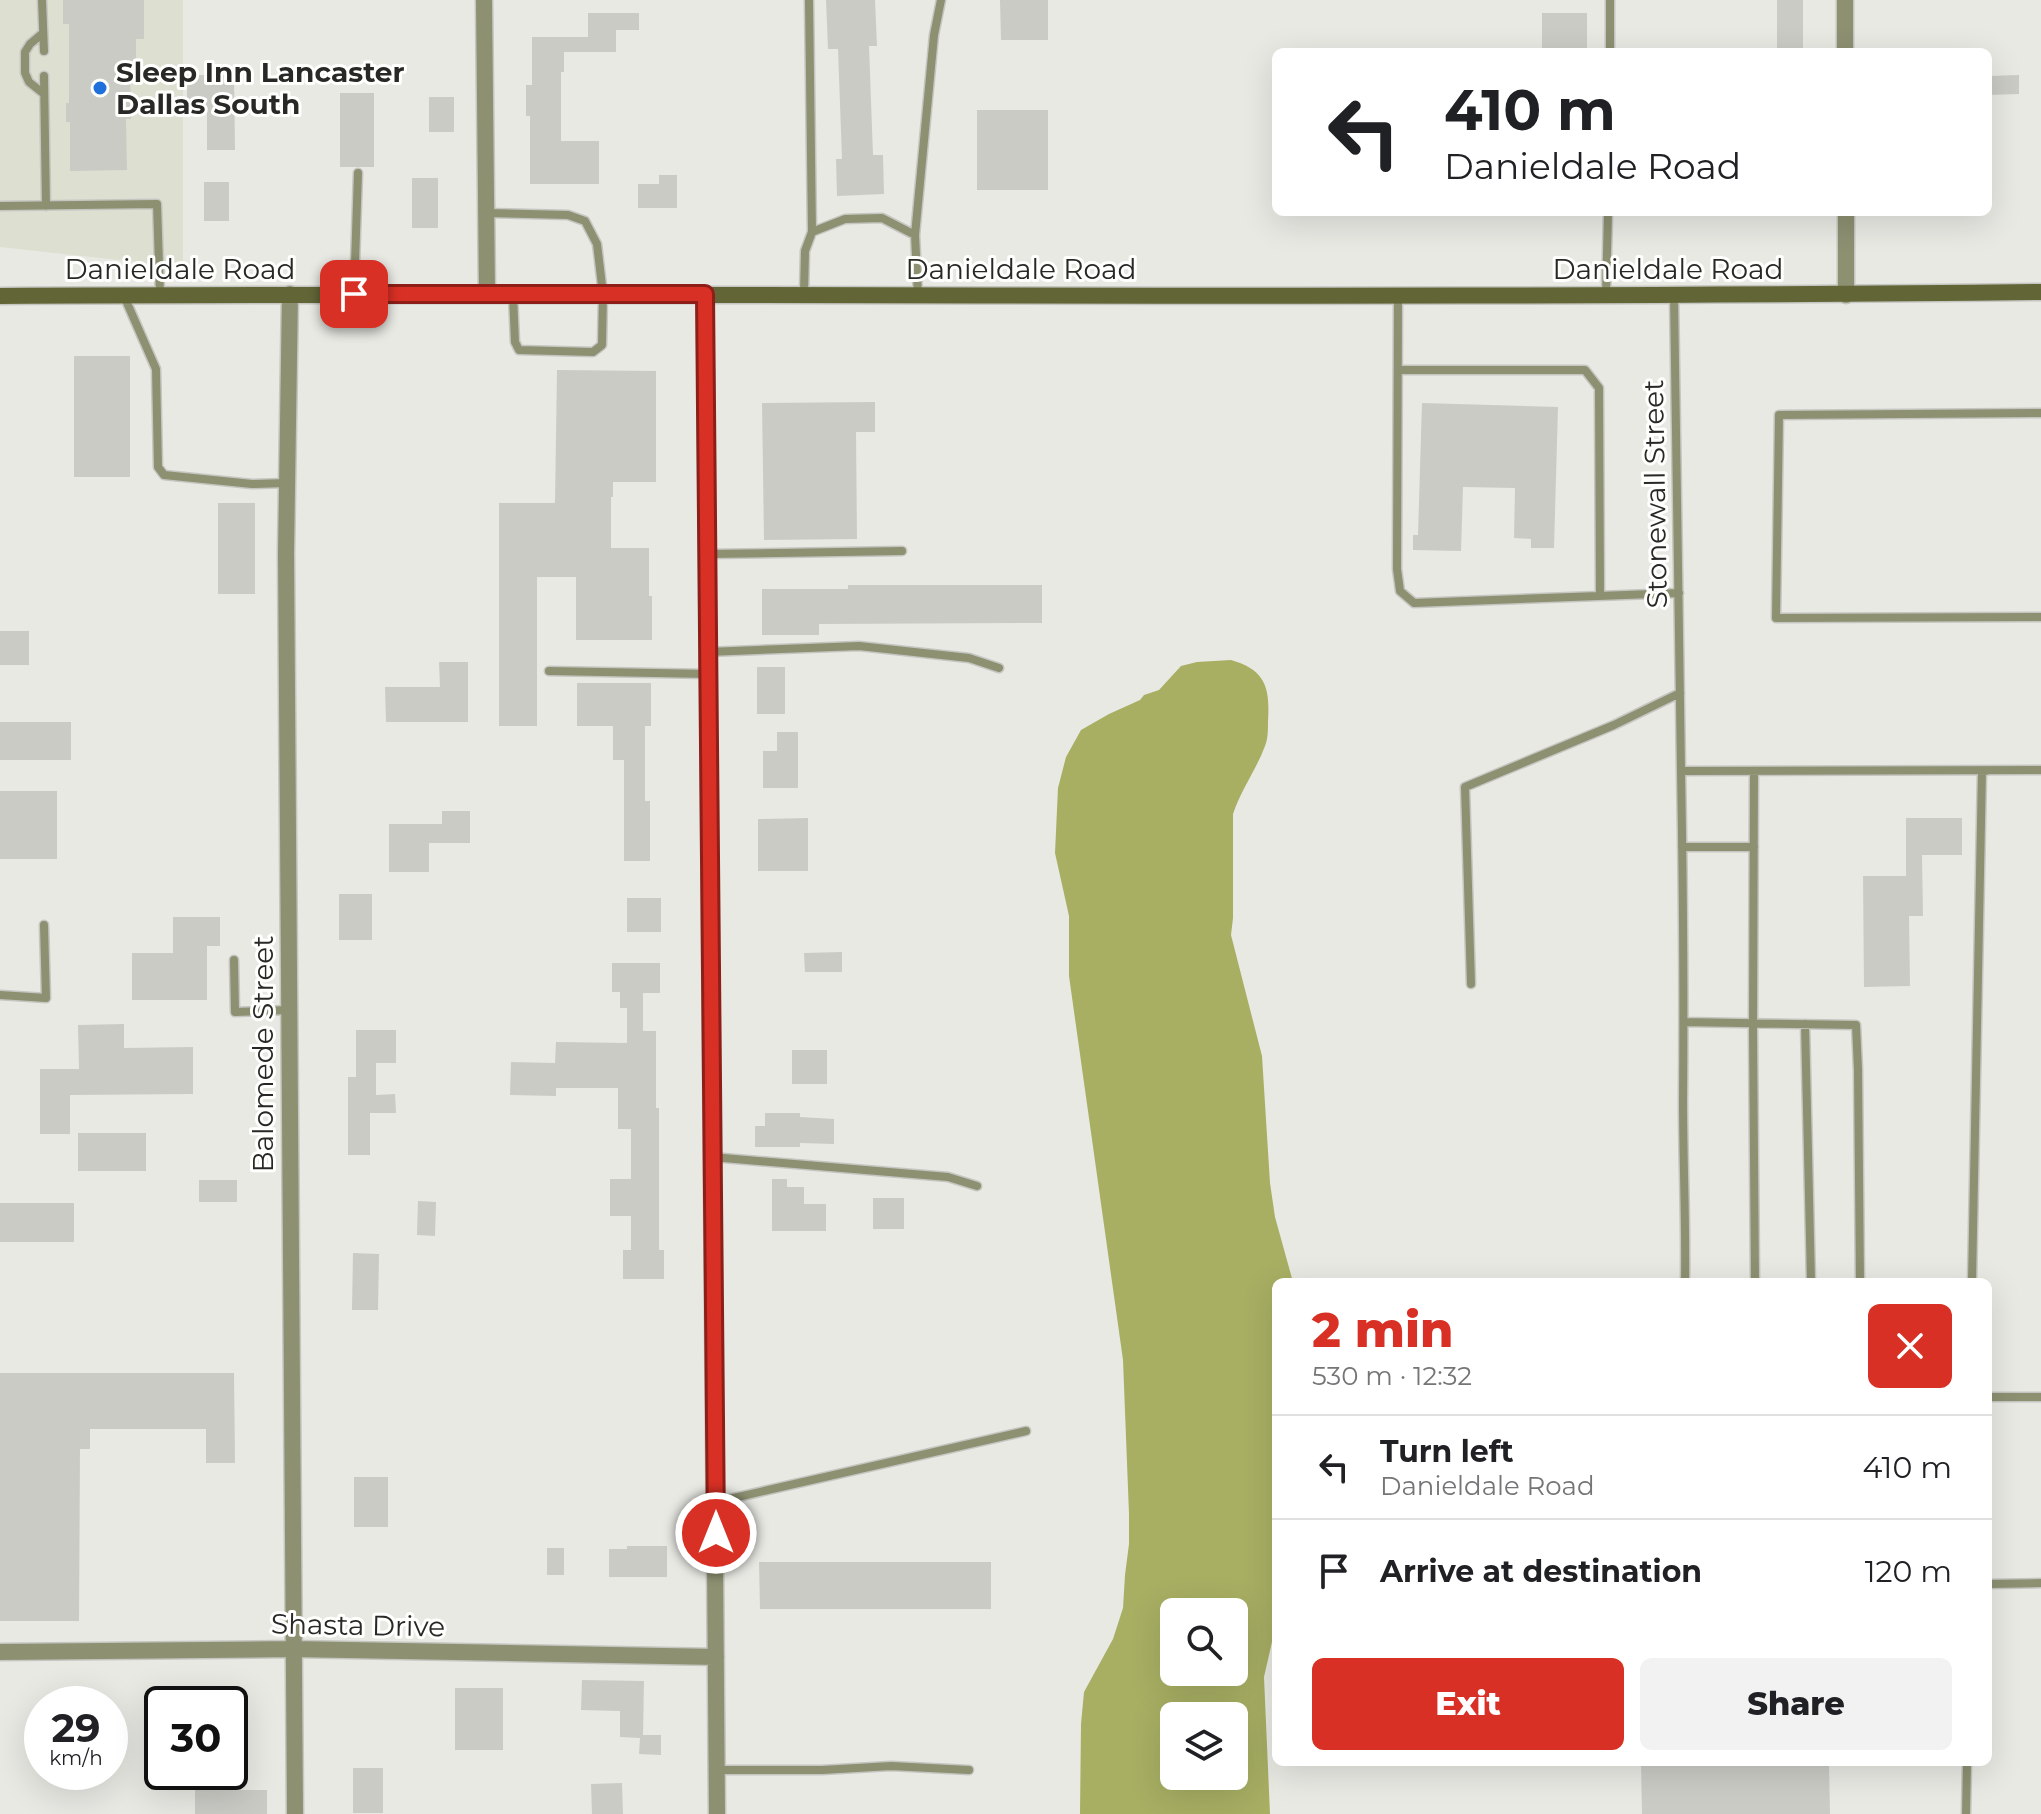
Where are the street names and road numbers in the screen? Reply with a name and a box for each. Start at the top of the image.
street label: Danieldale Road [64,252,296,286]
street label: Danieldale Road [905,252,1137,286]
street label: Danieldale Road [1552,252,1784,286]
street label: Stonewall Street [1636,379,1674,609]
street label: Balomede Street [246,935,280,1173]
street label: Shasta Drive [271,1606,445,1644]

